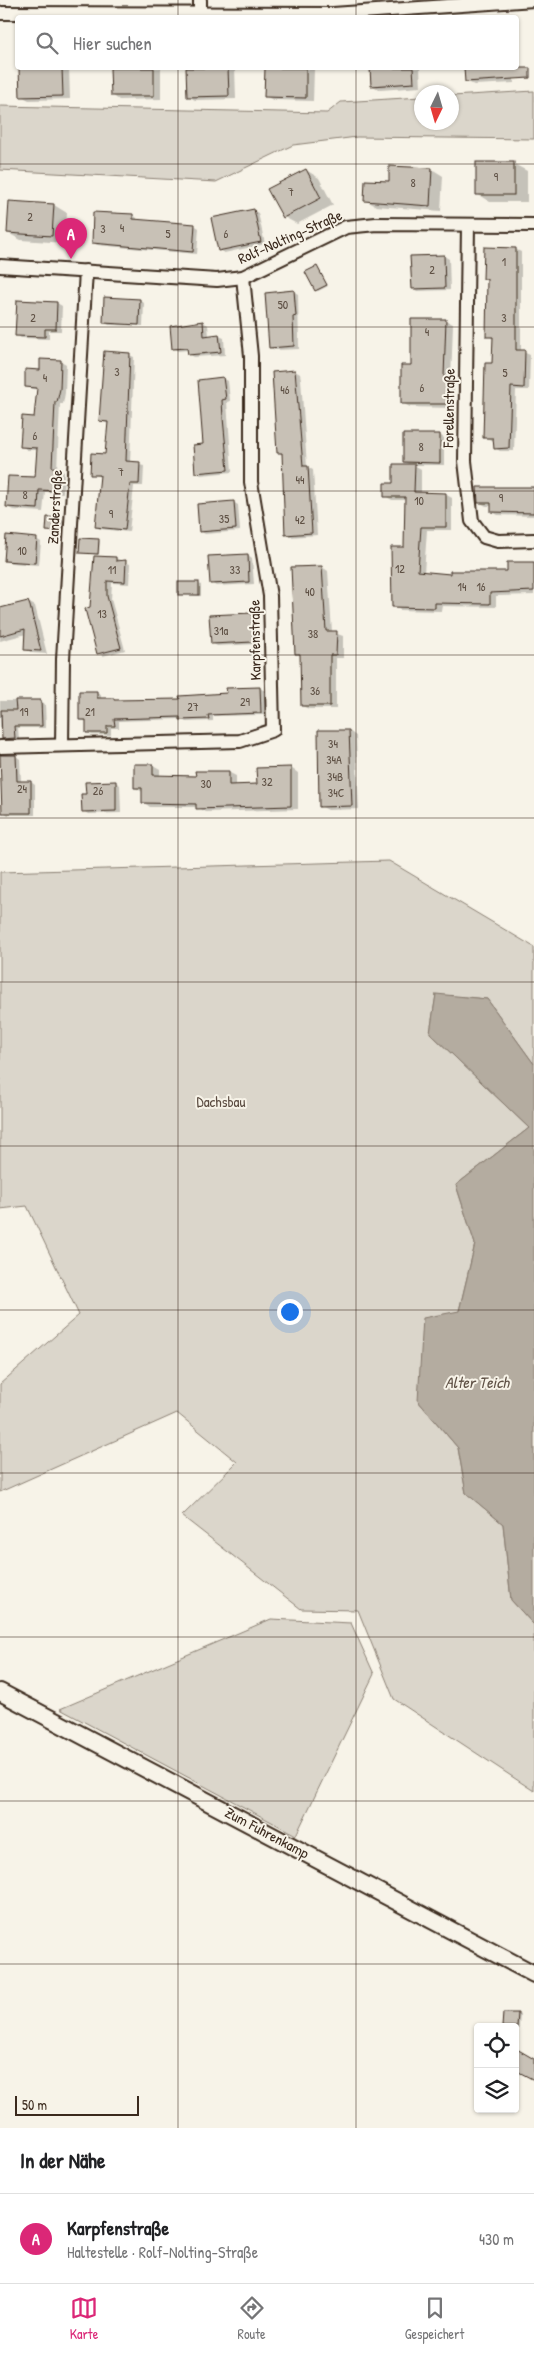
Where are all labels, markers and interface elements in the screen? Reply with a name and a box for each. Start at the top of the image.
search box [15,15,519,70]
icon: search [33,29,61,57]
text: Hier suchen [73,30,152,56]
north arrow [414,85,459,130]
house number: 9 [494,168,499,185]
house number: 8 [410,174,416,191]
house number: 7 [288,183,294,200]
street label: Rolf-Nolting-Straße [234,204,345,269]
house number: 2 [27,208,33,225]
pin: A [55,218,87,259]
house number: 4 [120,219,125,236]
house number: 3 [100,220,106,237]
house number: 5 [165,225,171,242]
house number: 6 [224,225,229,242]
house number: 1 [502,253,506,270]
house number: 2 [429,261,435,278]
house number: 50 [278,296,288,313]
house number: 2 [30,309,36,326]
house number: 3 [501,309,507,326]
house number: 4 [425,323,430,340]
house number: 3 [114,363,120,380]
house number: 5 [502,364,508,381]
street label: Forellenstraße [437,368,460,449]
house number: 4 [43,369,48,386]
house number: 6 [420,379,425,396]
house number: 46 [280,381,290,398]
house number: 6 [33,427,38,444]
house number: 8 [418,438,424,455]
house number: 7 [118,463,124,480]
street label: Zanderstraße [42,469,67,545]
house number: 44 [295,471,305,488]
house number: 8 [22,486,28,503]
house number: 9 [499,489,504,506]
house number: 10 [414,492,424,509]
house number: 9 [109,505,114,522]
house number: 35 [219,510,229,527]
house number: 42 [295,511,305,528]
house number: 10 [17,542,27,559]
house number: 12 [395,560,405,577]
house number: 11 [108,561,116,578]
house number: 33 [230,561,240,578]
house number: 14 [458,578,467,595]
house number: 16 [476,578,486,595]
house number: 40 [305,583,315,600]
street label: Karpfenstraße [243,600,266,680]
house number: 13 [97,605,107,622]
house number: 31a [214,622,229,639]
house number: 38 [308,625,318,642]
house number: 36 [310,682,320,699]
house number: 29 [240,693,251,710]
house number: 27 [187,698,199,715]
house number: 19 [20,703,29,720]
house number: 21 [85,703,95,720]
house number: 34 [328,735,338,752]
house number: 34A [326,751,342,768]
house number: 34B [327,768,343,785]
house number: 32 [262,773,273,790]
house number: 30 [201,775,211,792]
house number: 24 [17,780,28,797]
house number: 26 [93,782,103,799]
house number: 34C [328,784,345,801]
park label: Dachsbau [197,1091,245,1112]
your location [277,1299,303,1325]
water label: Alter Teich [445,1371,510,1393]
street label: Zum Fuhrenkamp [221,1802,313,1864]
map controls [474,2023,519,2113]
button: locate [474,2023,519,2068]
button: layers [474,2068,519,2113]
scale bar [15,2093,139,2116]
text: 50 m [22,2095,47,2114]
text: In der Nähe [20,2146,105,2175]
text: Karpfenstraße [67,2215,169,2241]
text: A [32,2228,40,2250]
text: 430 m [479,2228,514,2250]
text: Haltestelle · Rolf-Nolting-Straße [67,2241,258,2263]
tab: Karte [70,2294,98,2343]
tab: Route [238,2294,266,2343]
tab: Gespeichert [405,2294,464,2343]

